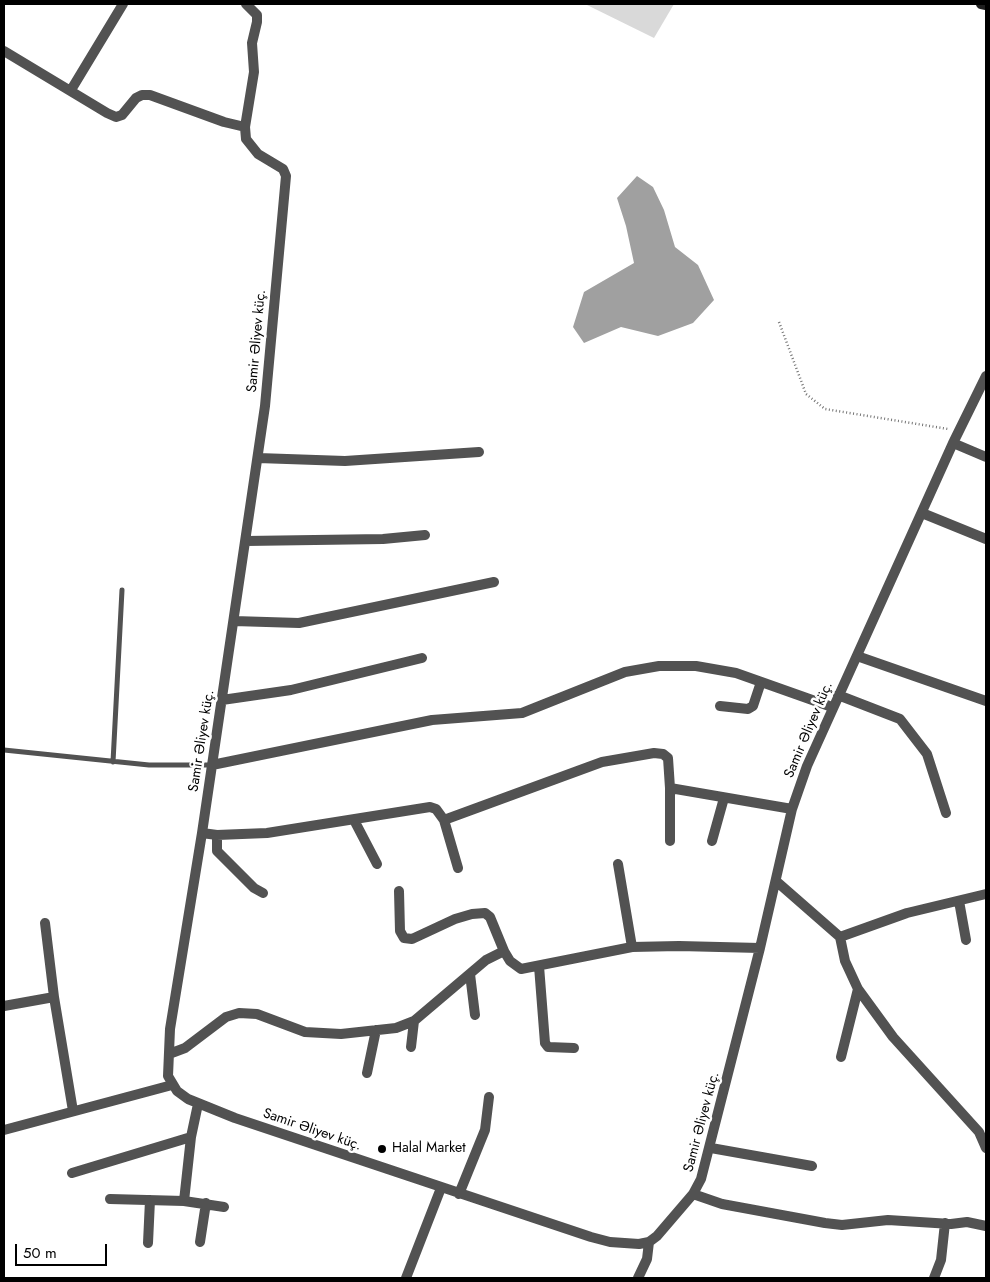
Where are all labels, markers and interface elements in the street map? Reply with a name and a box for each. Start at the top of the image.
street label: Samir Əliyev küç. [244,289,270,393]
street label: Samir Əliyev küç. [781,679,837,781]
street label: Samir Əliyev küç. [186,689,218,793]
street label: Samir Əliyev küç. [681,1070,723,1174]
street label: Samir Əliyev küç. [261,1105,363,1155]
place label: Halal Market [392,1141,466,1157]
marker: Halal Market [376,1143,388,1155]
scale bar [18,1234,110,1266]
text: 50 m [23,1242,57,1264]

